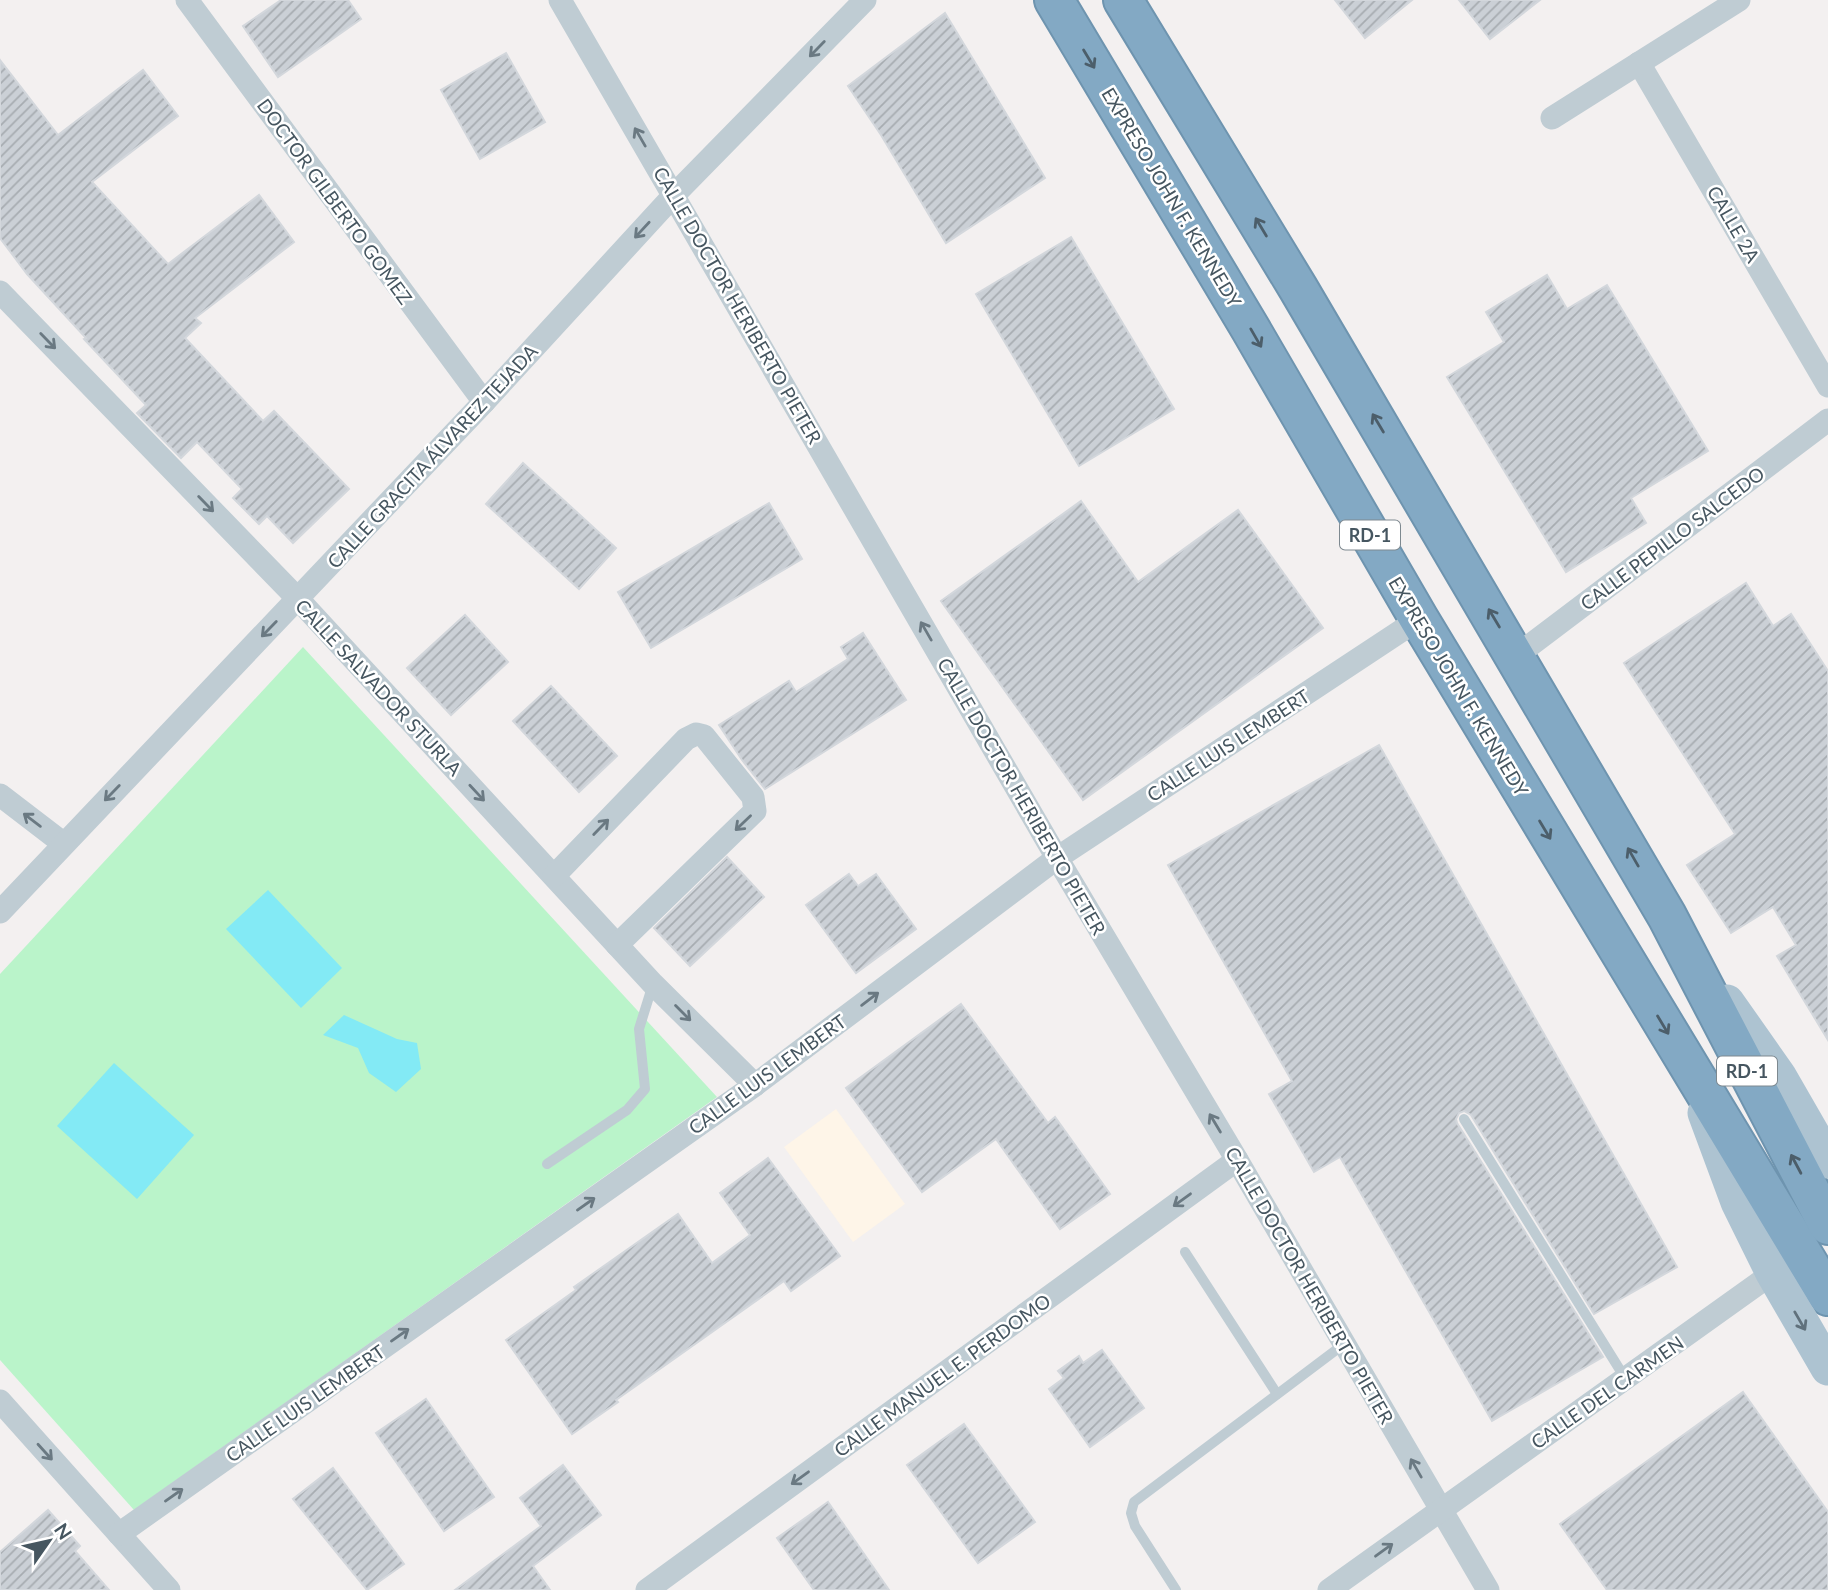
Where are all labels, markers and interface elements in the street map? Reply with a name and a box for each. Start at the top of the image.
one-way arrow [808,40,825,57]
one-way arrow [1083,48,1097,68]
street label: EXPRESO JOHN F. KENNEDY [1097,83,1247,311]
street label: DOCTOR GILBERTO GOMEZ [253,94,417,308]
one-way arrow [633,128,647,148]
street label: CALLE DOCTOR HERIBERTO PIETER [649,163,827,448]
street label: CALLE 2A [1703,182,1765,267]
one-way arrow [1254,218,1268,238]
one-way arrow [634,221,650,239]
one-way arrow [1249,328,1263,348]
one-way arrow [39,332,56,349]
street label: CALLE GRACITA ÁLVAREZ TEJADA [322,339,542,573]
one-way arrow [1371,413,1385,433]
street label: CALLE PEPILLO SALCEDO [1575,461,1769,615]
one-way arrow [197,495,214,512]
road number: RD-1 [1340,520,1400,550]
street label: EXPRESO JOHN F. KENNEDY [1384,572,1534,800]
street label: CALLE SALVADOR STURLA [291,594,467,780]
one-way arrow [1487,609,1501,629]
one-way arrow [261,620,278,637]
one-way arrow [919,622,933,642]
street label: CALLE DOCTOR HERIBERTO PIETER [933,654,1111,939]
street label: CALLE LUIS LEMBERT [1143,684,1313,806]
one-way arrow [469,784,486,801]
one-way arrow [103,785,120,802]
one-way arrow [23,812,42,827]
one-way arrow [735,815,752,832]
one-way arrow [593,819,610,836]
one-way arrow [1539,819,1553,839]
one-way arrow [1626,848,1640,868]
one-way arrow [860,992,879,1006]
one-way arrow [674,1004,691,1021]
street label: CALLE LUIS LEMBERT [684,1009,850,1139]
one-way arrow [1656,1014,1670,1034]
road number: RD-1 [1717,1056,1777,1086]
one-way arrow [1208,1114,1222,1134]
street label: CALLE DOCTOR HERIBERTO PIETER [1221,1143,1399,1428]
one-way arrow [1789,1154,1803,1175]
one-way arrow [1173,1193,1192,1207]
one-way arrow [576,1197,595,1211]
street label: CALLE MANUEL E. PERDOMO [829,1289,1055,1461]
one-way arrow [1793,1310,1807,1330]
one-way arrow [390,1328,409,1342]
street label: CALLE DEL CARMEN [1526,1331,1688,1453]
street label: CALLE LUIS LEMBERT [221,1339,389,1467]
one-way arrow [37,1443,54,1460]
one-way arrow [1409,1458,1423,1478]
one-way arrow [791,1471,810,1485]
one-way arrow [164,1487,183,1502]
north arrow [14,1506,84,1576]
text: N [50,1519,77,1544]
one-way arrow [1374,1543,1393,1557]

